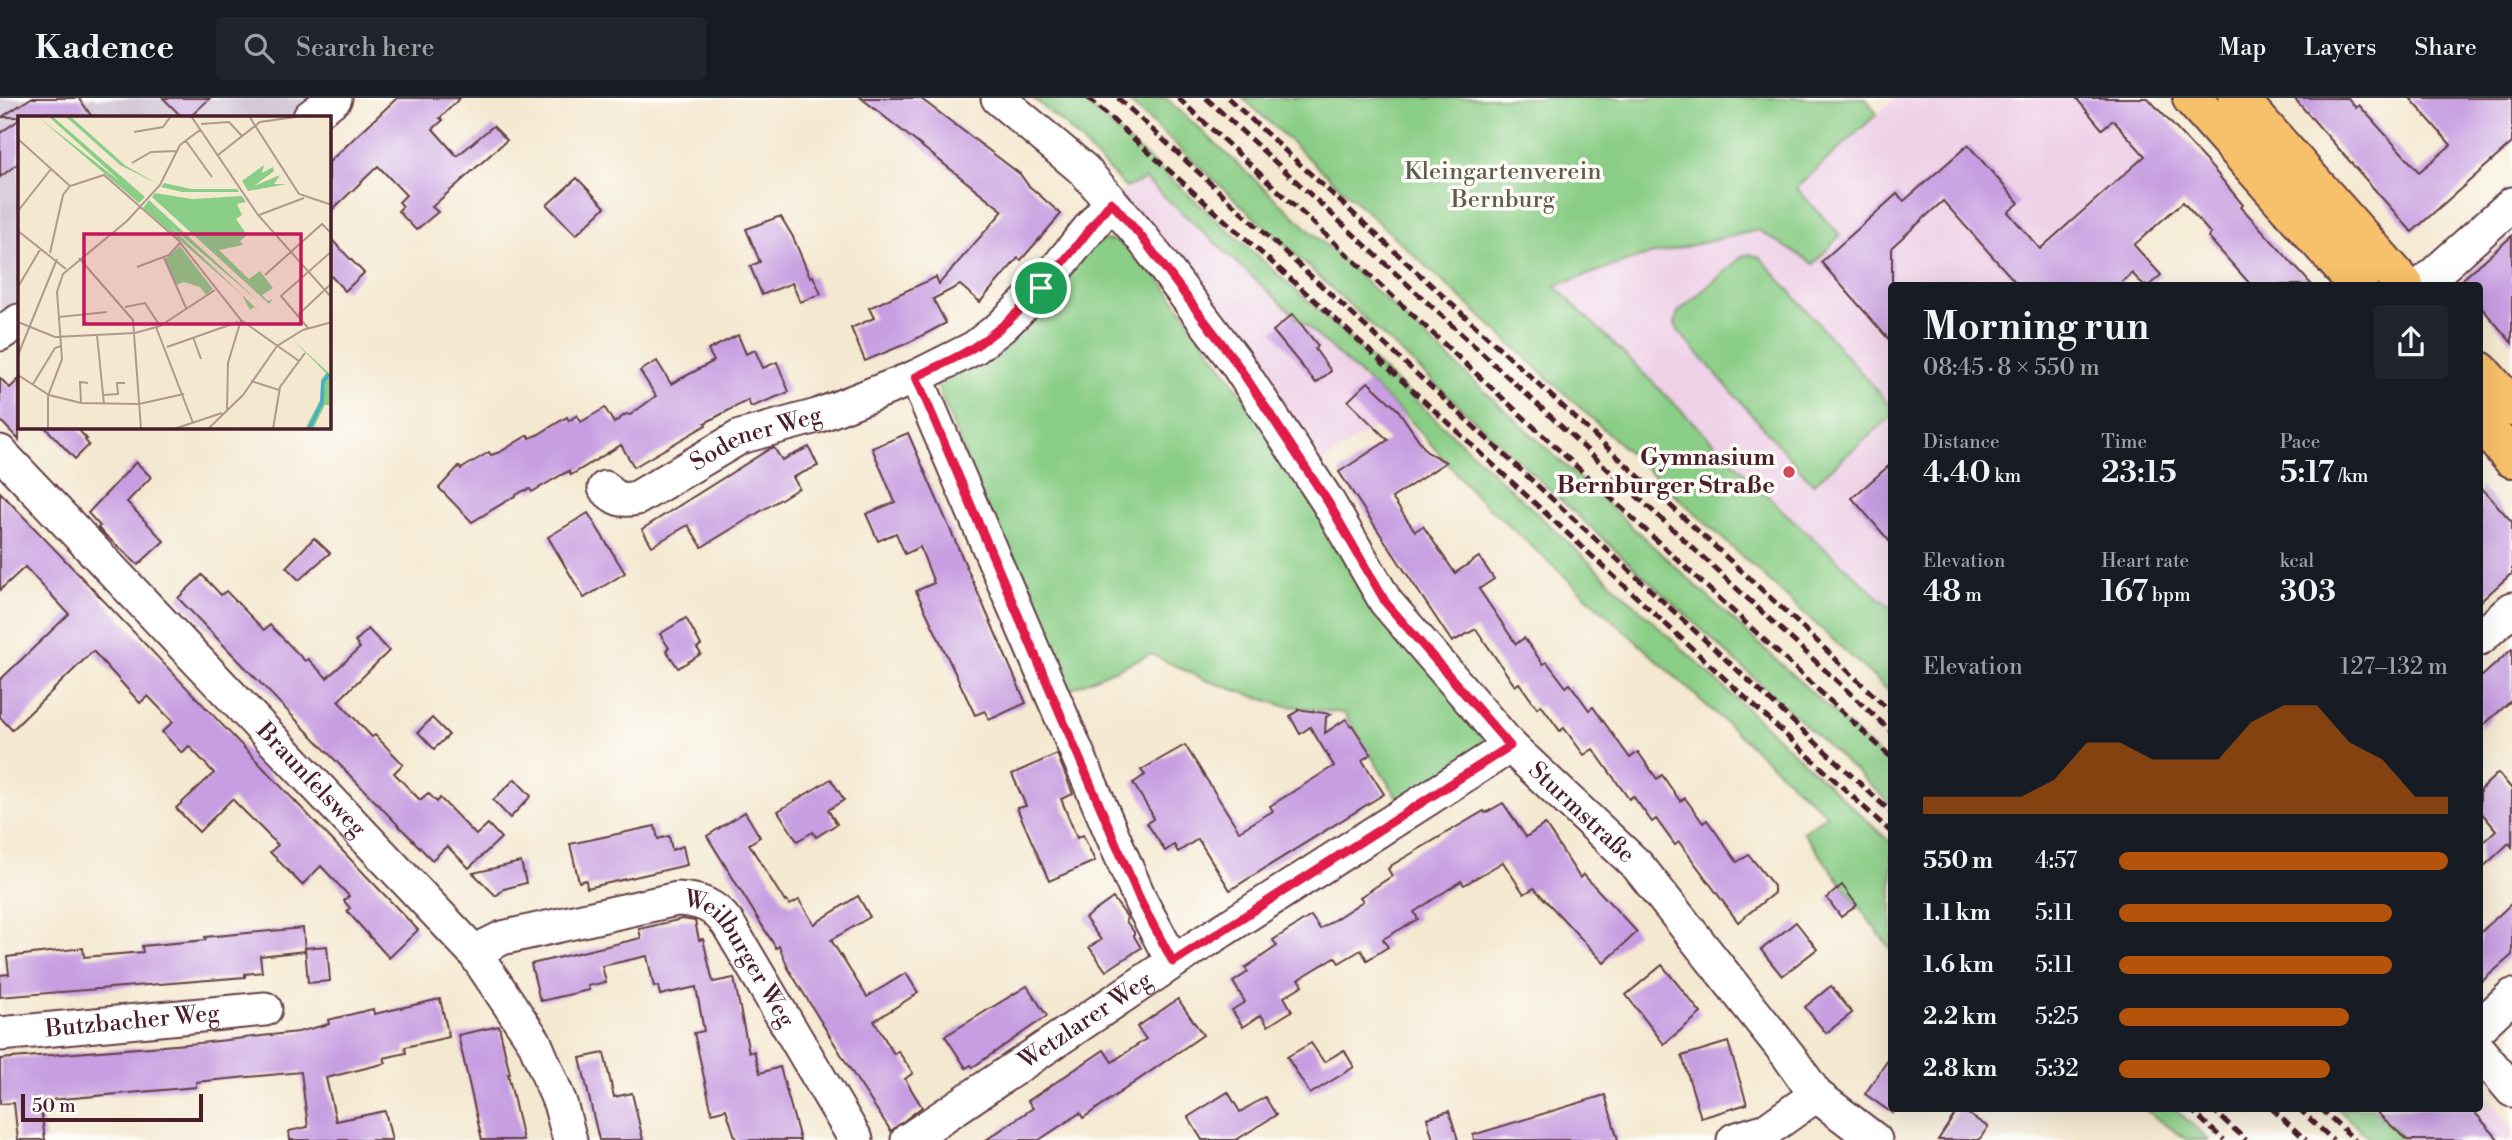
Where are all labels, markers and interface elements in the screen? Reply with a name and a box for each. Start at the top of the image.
search box [216,17,706,80]
text: Kadence [35,28,174,69]
icon: search [240,29,278,67]
text: Search here [296,32,435,64]
text: Map [2219,33,2266,63]
text: Layers [2304,33,2376,63]
text: Share [2414,33,2477,63]
inset map [18,116,331,429]
park label: Kleingartenverein Bernburg [1404,157,1602,215]
pin [1011,258,1071,318]
icon: arrive [1022,269,1060,307]
text: Morning run [1923,304,2149,351]
button: share [2374,305,2448,379]
text: 08:45 · 8 × 550 m [1923,354,2100,382]
street label: Sodener Weg [685,400,826,478]
text: Distance [1923,430,2000,454]
text: Time [2101,430,2147,454]
text: Pace [2280,430,2320,454]
place label: Gymnasium Bernburger Straße [1557,443,1775,501]
text: 4.40 [1923,454,1991,492]
text: 23:15 [2101,454,2177,492]
text: 5:17 [2280,454,2334,492]
marker: Gymnasium Bernburger Straße [1781,464,1797,480]
text: km [1991,464,2021,488]
text: /km [2334,464,2369,488]
text: Elevation [1923,549,2005,573]
text: Heart rate [2101,549,2189,573]
text: kcal [2280,549,2314,573]
text: 48 [1923,573,1961,611]
text: 167 [2101,573,2148,611]
text: 303 [2280,573,2336,611]
text: m [1961,583,1982,607]
text: bpm [2148,583,2191,607]
text: Elevation [1923,653,2023,681]
text: 127–132 m [2340,653,2448,681]
street label: Braunfelsweg [249,716,373,844]
street label: Sturmstraße [1522,756,1641,870]
text: 550 m [1923,847,1993,875]
text: 4:57 [2035,847,2077,875]
street label: Weilburger Weg [681,884,801,1033]
text: 1.1 km [1923,899,1991,927]
text: 5:11 [2035,899,2073,927]
text: 1.6 km [1923,951,1994,979]
text: 5:11 [2035,951,2073,979]
street label: Wetzlarer Weg [1012,965,1158,1077]
street label: Butzbacher Weg [43,998,221,1045]
text: 2.2 km [1923,1003,1997,1031]
text: 5:25 [2035,1003,2079,1031]
text: 2.8 km [1923,1055,1997,1083]
text: 5:32 [2035,1055,2079,1083]
scale bar [21,1091,203,1123]
text: 50 m [32,1094,76,1118]

